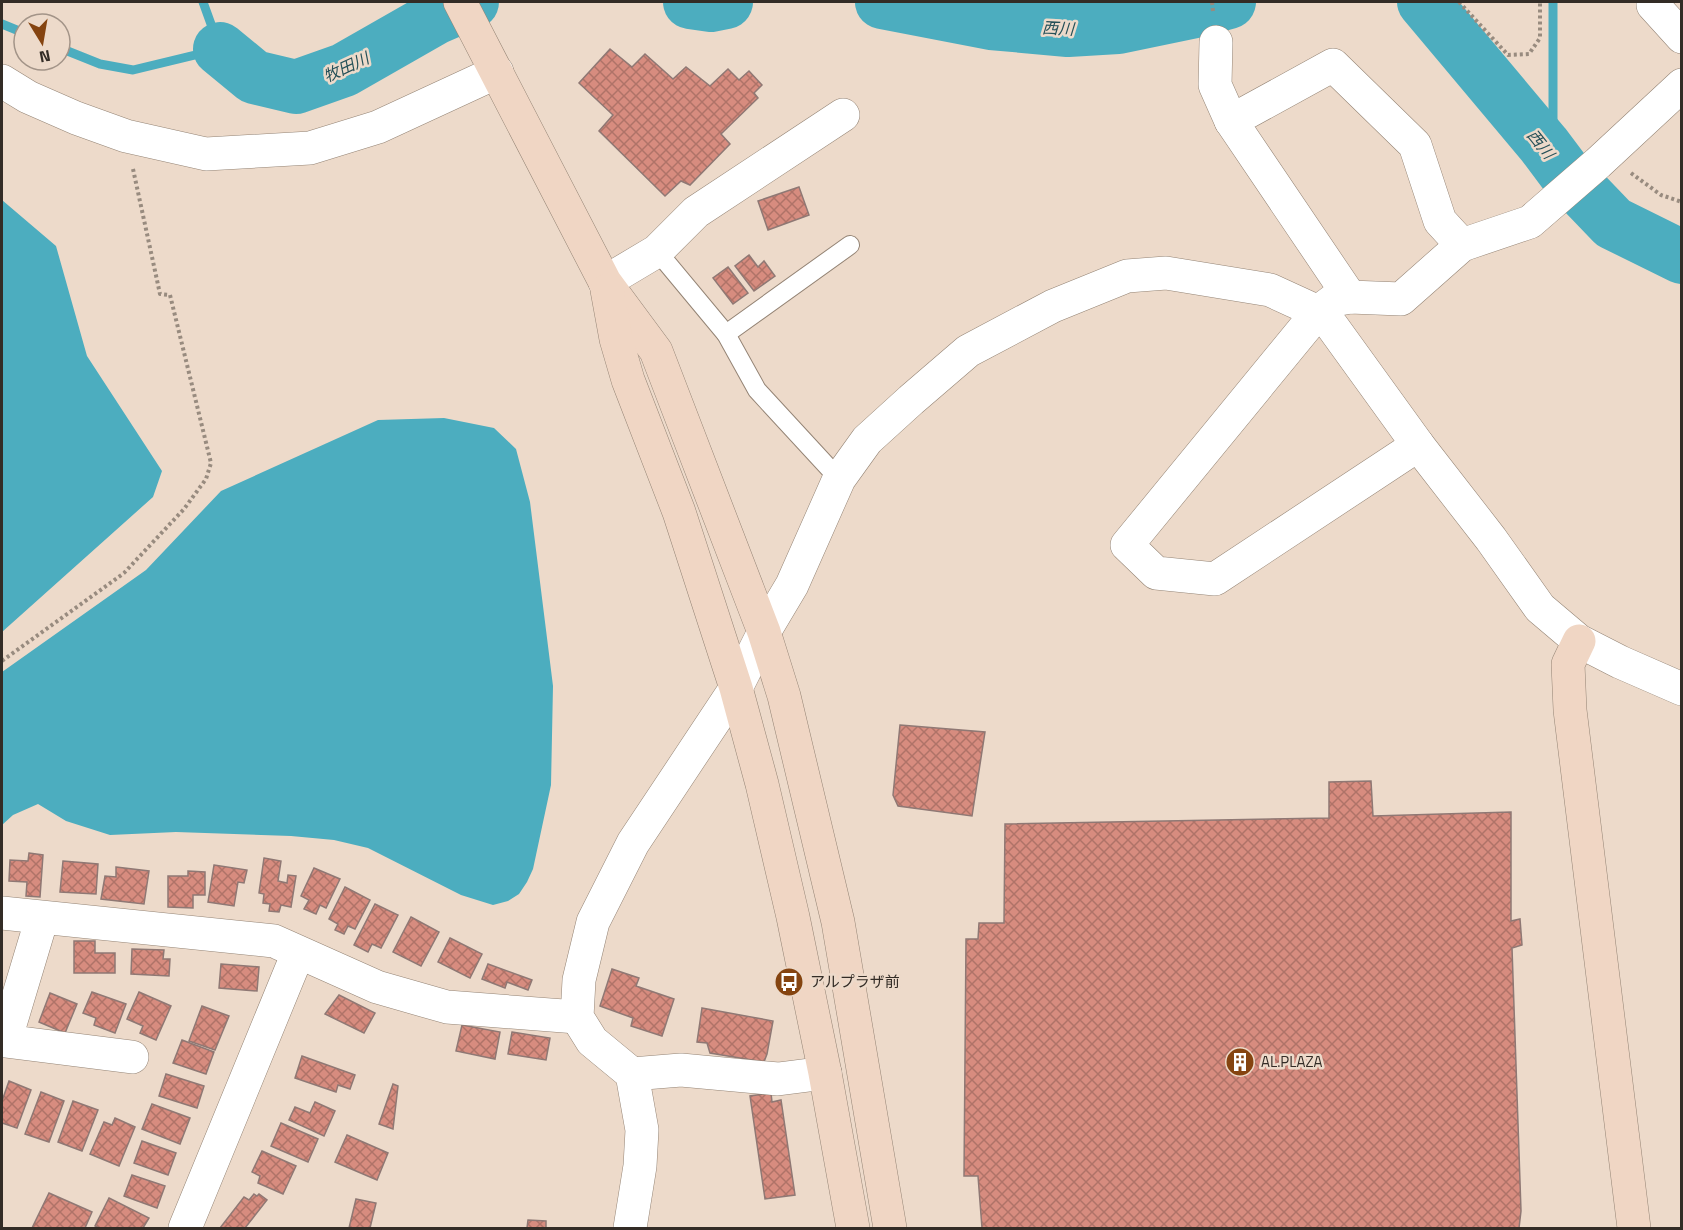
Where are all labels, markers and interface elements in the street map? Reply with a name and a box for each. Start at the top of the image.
north arrow [12,12,72,72]
water label: 西川 [1041,15,1077,41]
text: N [37,44,53,70]
water label: 牧田川 [319,45,375,88]
water label: 西川 [1522,124,1562,166]
bus stop icon: アルプラザ前 [773,966,805,998]
place label: アルプラザ前 [810,970,900,993]
building icon: AL.PLAZA [1224,1046,1256,1078]
place label: AL.PLAZA [1261,1050,1322,1073]

